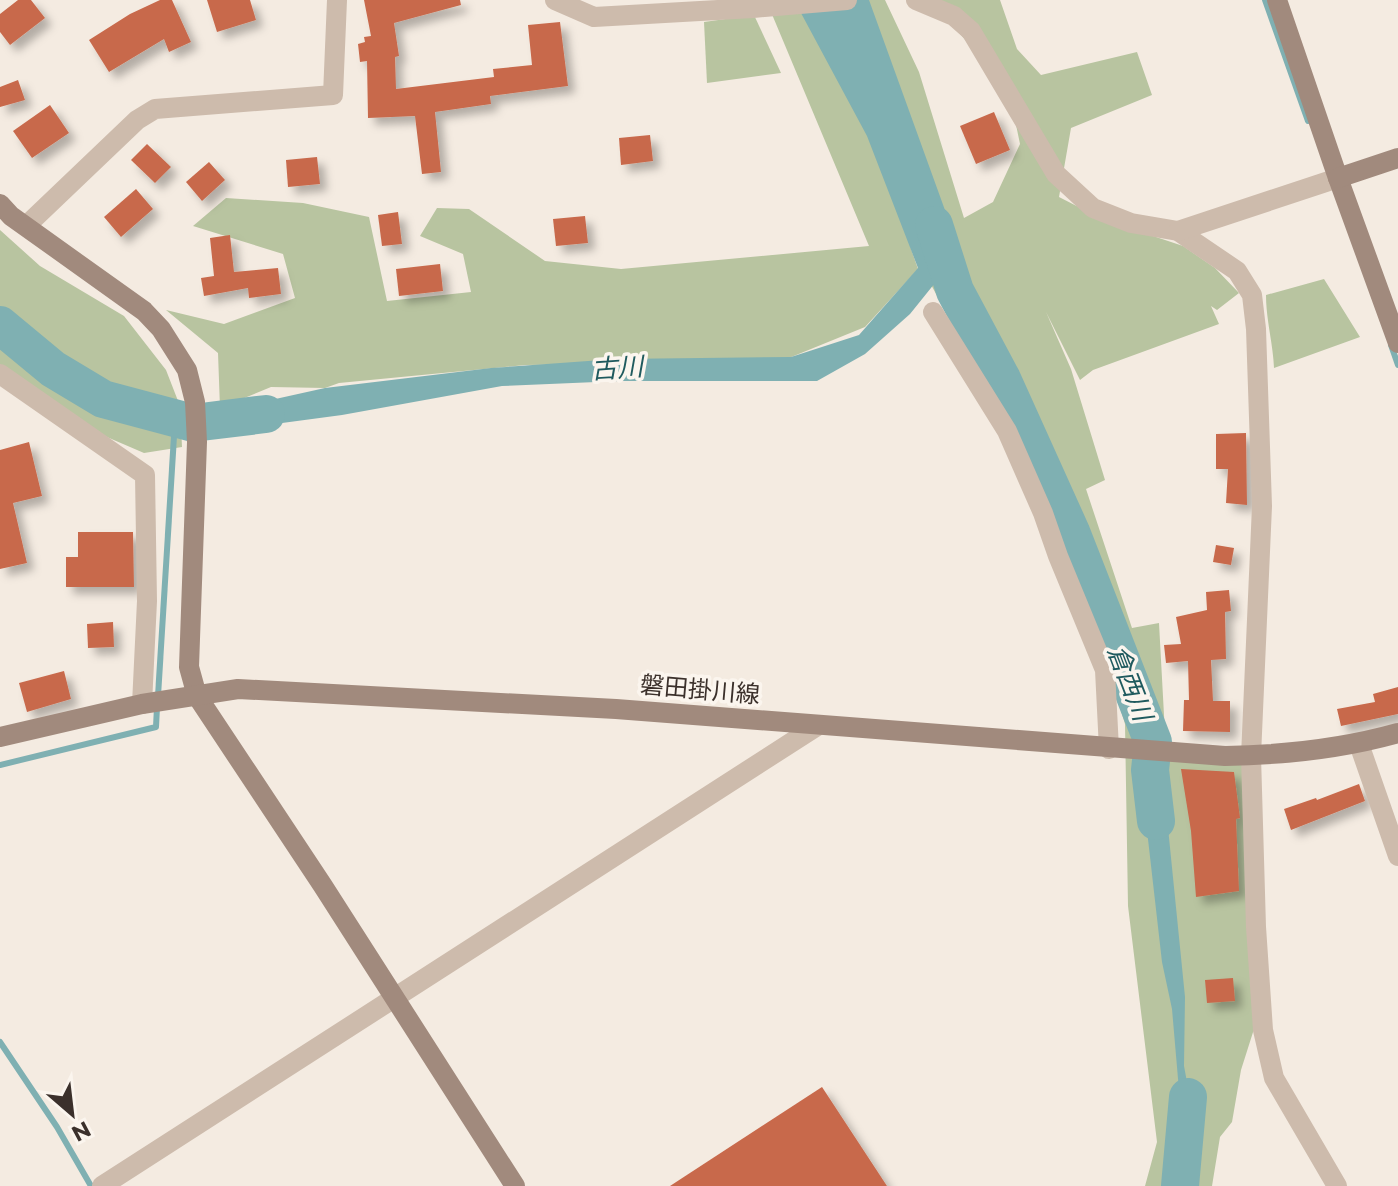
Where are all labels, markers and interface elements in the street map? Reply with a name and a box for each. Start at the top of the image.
water label: 古川 [590,350,647,386]
water label: 倉西川 [1101,641,1160,728]
street label: 磐田掛川線 [639,670,761,709]
north arrow [32,1074,112,1154]
text: N [67,1115,95,1147]

